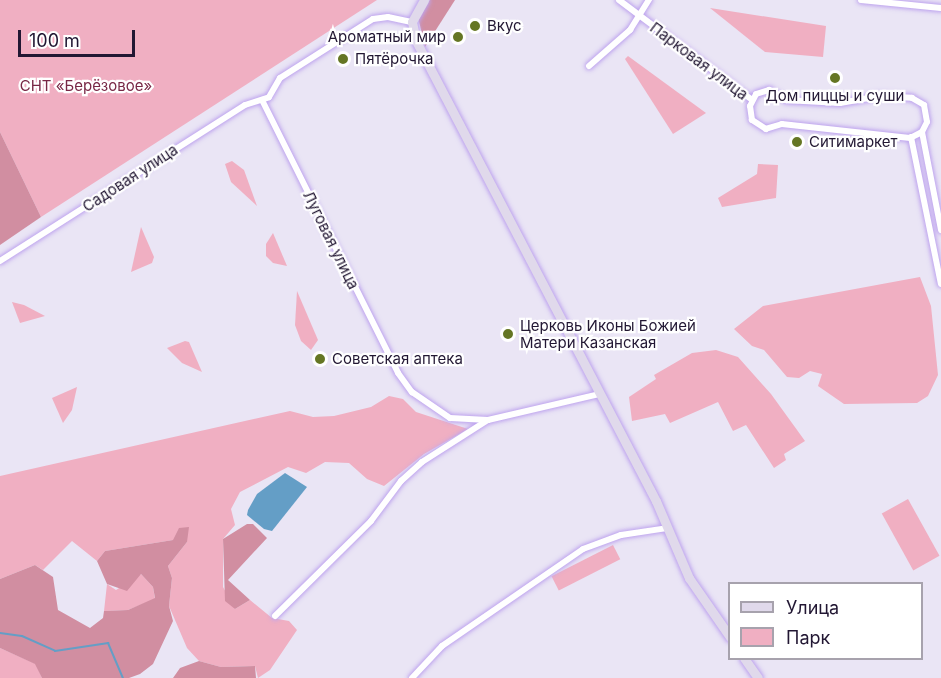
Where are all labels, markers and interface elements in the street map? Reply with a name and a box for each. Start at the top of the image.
place label: Вкус [487,17,522,35]
scale bar [21,18,138,56]
street label: Парковая улица [647,18,751,104]
marker: Вкус [468,19,482,33]
place label: Ароматный мир [328,28,446,46]
text: 100 m [29,30,80,51]
marker: Ароматный мир [451,30,465,44]
place label: Пятёрочка [355,50,433,68]
marker: Пятёрочка [336,52,350,66]
marker: Дом пиццы и суши [828,71,842,85]
park label: СНТ «Берёзовое» [20,77,152,95]
place label: Дом пиццы и суши [766,87,904,105]
place label: Ситимаркет [809,133,898,151]
marker: Ситимаркет [790,135,804,149]
street label: Садовая улица [79,141,181,215]
street label: Луговая улица [299,188,363,292]
place label: Церковь Иконы Божией Матери Казанская [520,316,696,351]
marker: Церковь Иконы Божией Матери Казанская [501,327,515,341]
place label: Советская аптека [332,350,463,368]
marker: Советская аптека [313,352,327,366]
legend [728,582,923,660]
text: Улица [786,597,839,618]
text: Парк [786,627,830,648]

